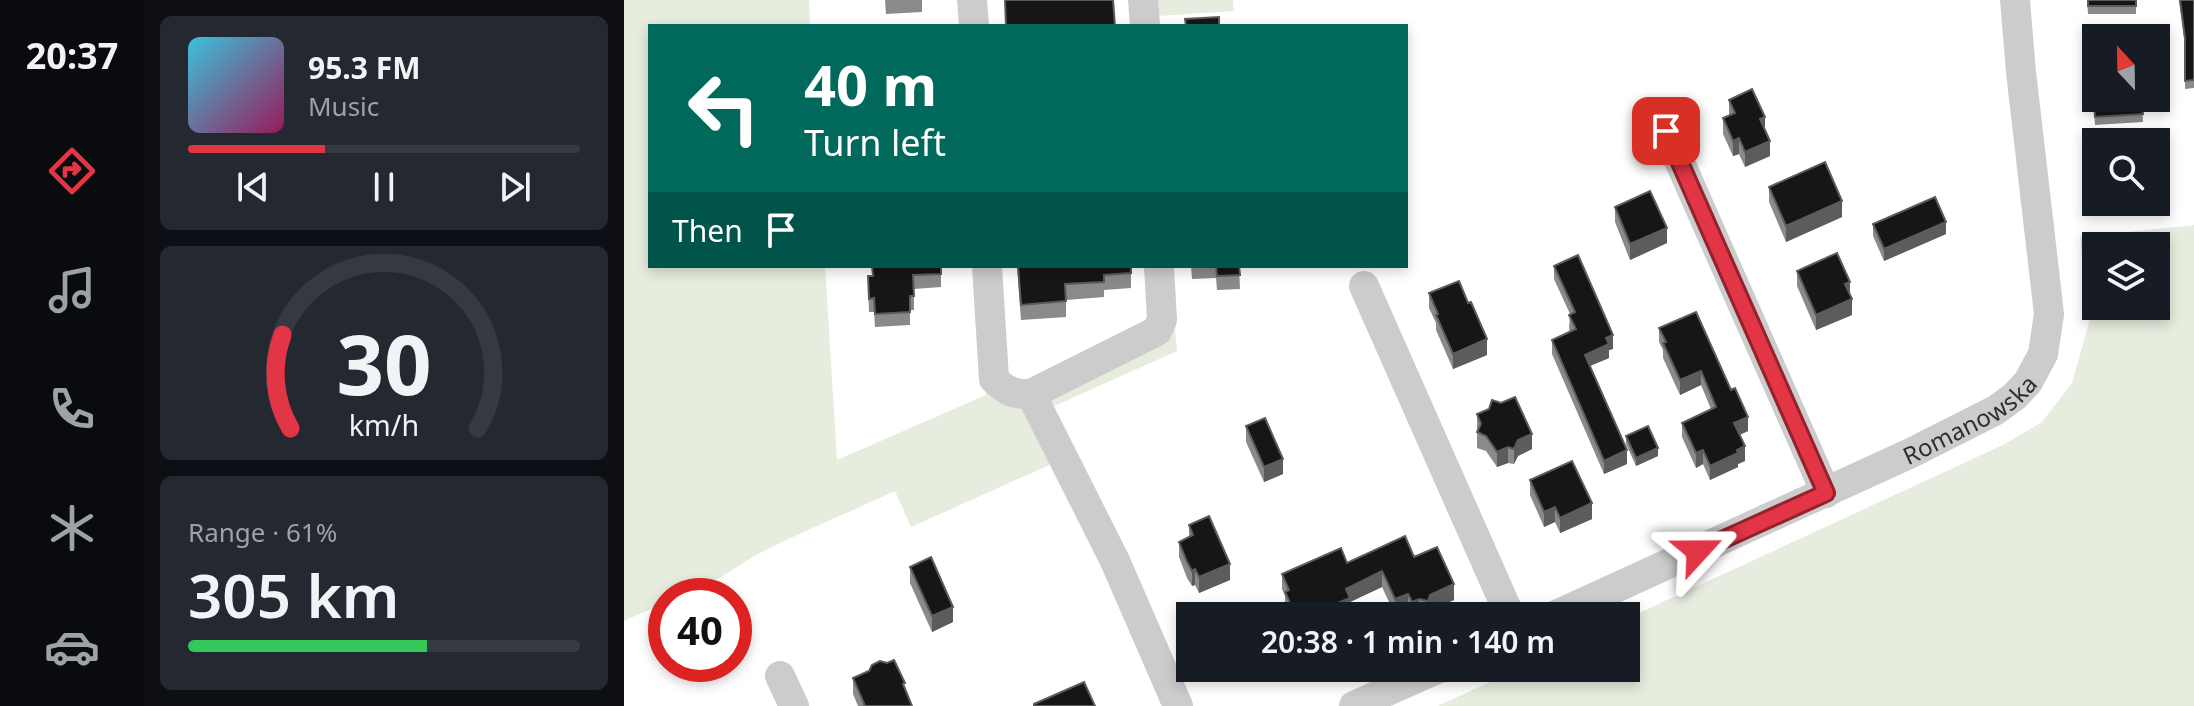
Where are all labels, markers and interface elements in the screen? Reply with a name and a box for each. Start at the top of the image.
north arrow [2082,24,2170,112]
map controls [2082,24,2170,320]
text: 20:37 [26,31,118,80]
text: 40 m [804,46,937,122]
text: 95.3 FM [308,47,420,88]
icon: left [672,56,776,160]
text: Music [308,88,379,124]
pin [1632,97,1700,165]
icon: arrive [1644,109,1688,153]
text: Turn left [804,118,946,167]
button: search [2082,128,2170,216]
icon: directions [44,143,100,199]
icon: previous [231,165,275,209]
icon: pause [362,165,406,209]
icon: next [493,165,537,209]
icon: arrive [759,208,803,252]
text: Then [672,210,743,251]
button: layers [2082,232,2170,320]
icon: music [44,262,100,318]
text: 30 [336,306,432,419]
street label: Romanowska [1897,367,2044,471]
icon: phone [44,381,100,437]
text: km/h [349,405,419,444]
icon: climate [44,500,100,556]
position arrow [1656,509,1740,593]
text: Range · 61% [188,514,337,550]
text: 305 km [188,554,399,636]
speed limit sign: 40 [648,578,752,682]
icon: car [44,619,100,675]
text: 20:38 · 1 min · 140 m [1261,621,1555,662]

